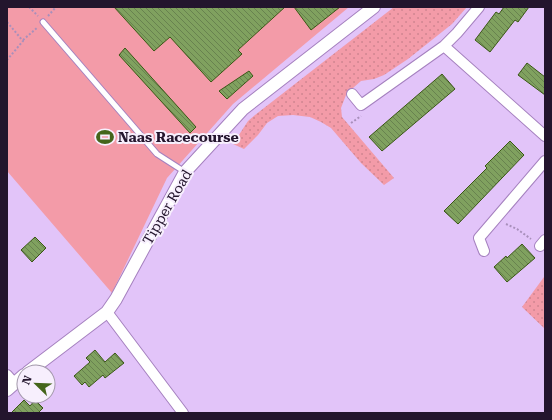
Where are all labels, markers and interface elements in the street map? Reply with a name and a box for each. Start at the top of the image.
sports icon: Naas Racecourse [95,127,115,147]
place label: Naas Racecourse [118,129,239,145]
street label: Tipper Road [139,167,195,247]
north arrow [16,364,56,404]
text: N [20,373,35,387]

